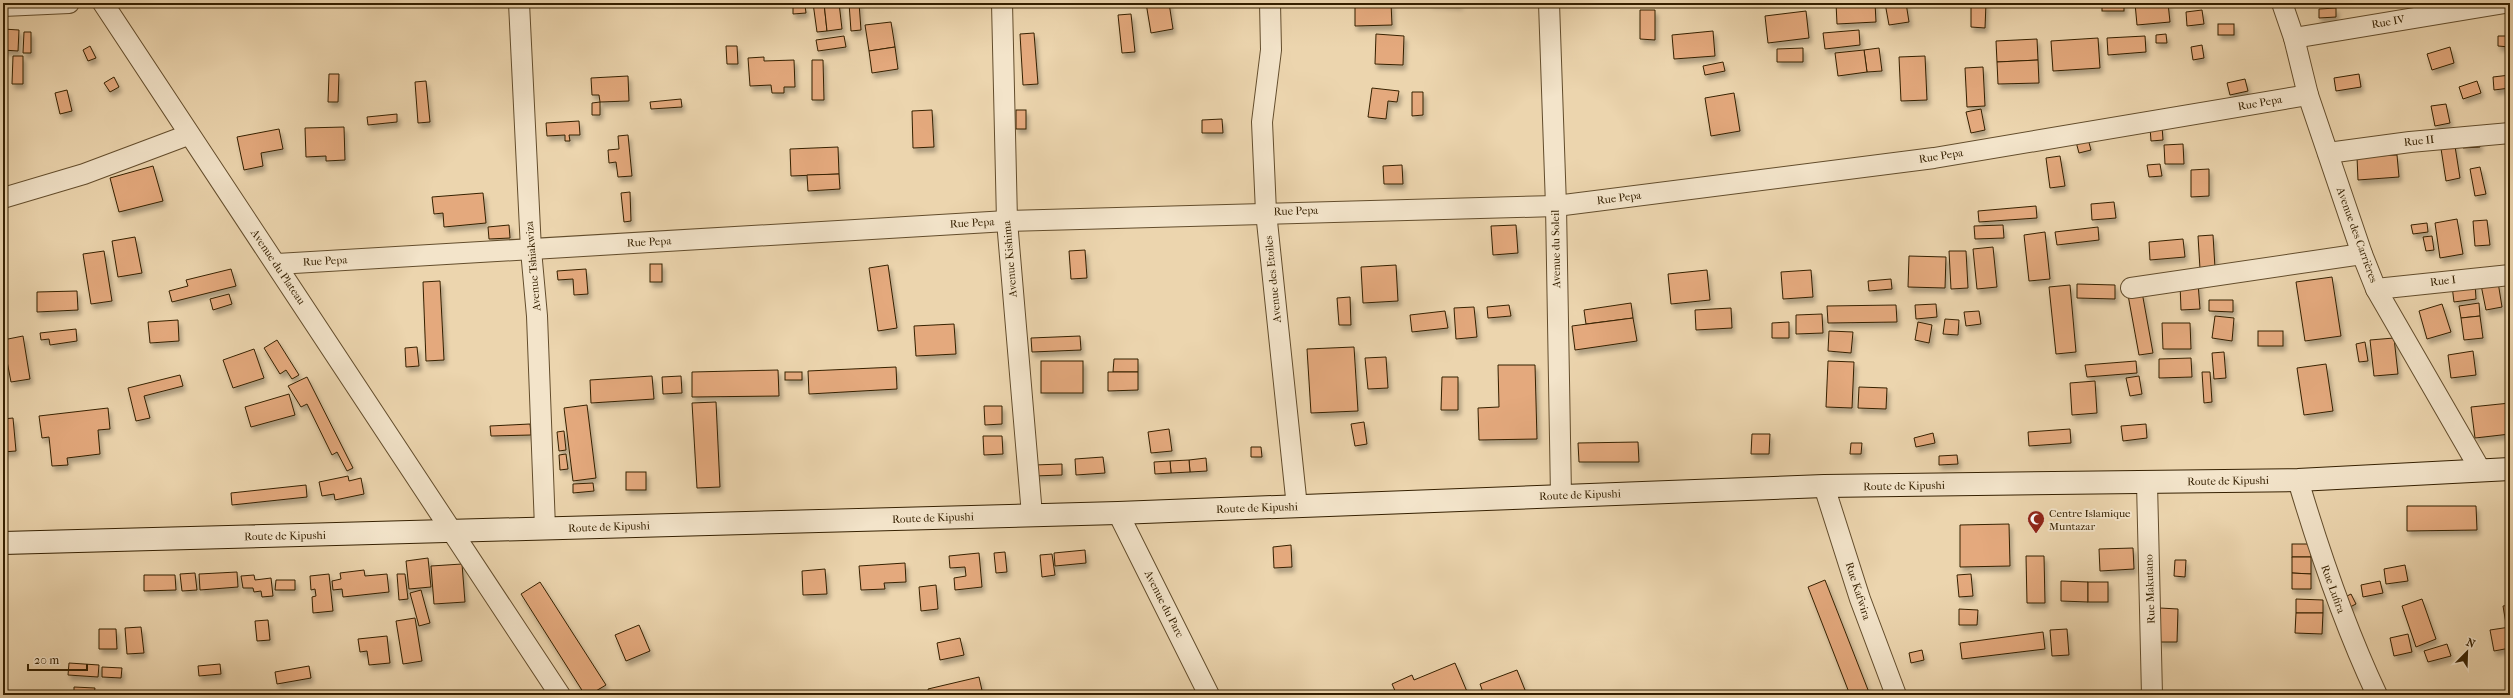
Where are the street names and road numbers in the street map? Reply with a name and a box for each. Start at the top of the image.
street label: Rue IV [2370,13,2406,31]
street label: Rue Pepa [2237,93,2284,113]
street label: Rue II [2403,133,2435,149]
street label: Rue Pepa [1918,146,1965,166]
street label: Avenue des Carrières [2333,185,2380,284]
street label: Rue Pepa [1596,189,1643,207]
street label: Rue Pepa [1273,204,1319,218]
street label: Avenue du Soleil [1549,210,1563,289]
street label: Rue Pepa [949,215,996,231]
street label: Avenue Kishima [1000,219,1020,299]
street label: Avenue Tshiakwiza [523,220,543,312]
street label: Avenue du Plateau [247,226,308,308]
street label: Rue Pepa [626,234,673,250]
street label: Avenue des Etoiles [1262,235,1284,324]
street label: Rue Pepa [302,253,349,269]
street label: Rue I [2429,273,2457,289]
street label: Route de Kipushi [2187,474,2270,488]
street label: Route de Kipushi [1863,479,1946,493]
street label: Route de Kipushi [1539,487,1622,503]
street label: Route de Kipushi [1216,500,1299,516]
street label: Route de Kipushi [892,510,975,526]
street label: Route de Kipushi [568,519,651,535]
street label: Route de Kipushi [244,529,327,543]
street label: Rue Makutano [2142,554,2158,624]
street label: Rue Kafwira [1843,560,1874,622]
street label: Rue Lufira [2318,563,2348,616]
street label: Avenue du Parc [1141,567,1187,640]

